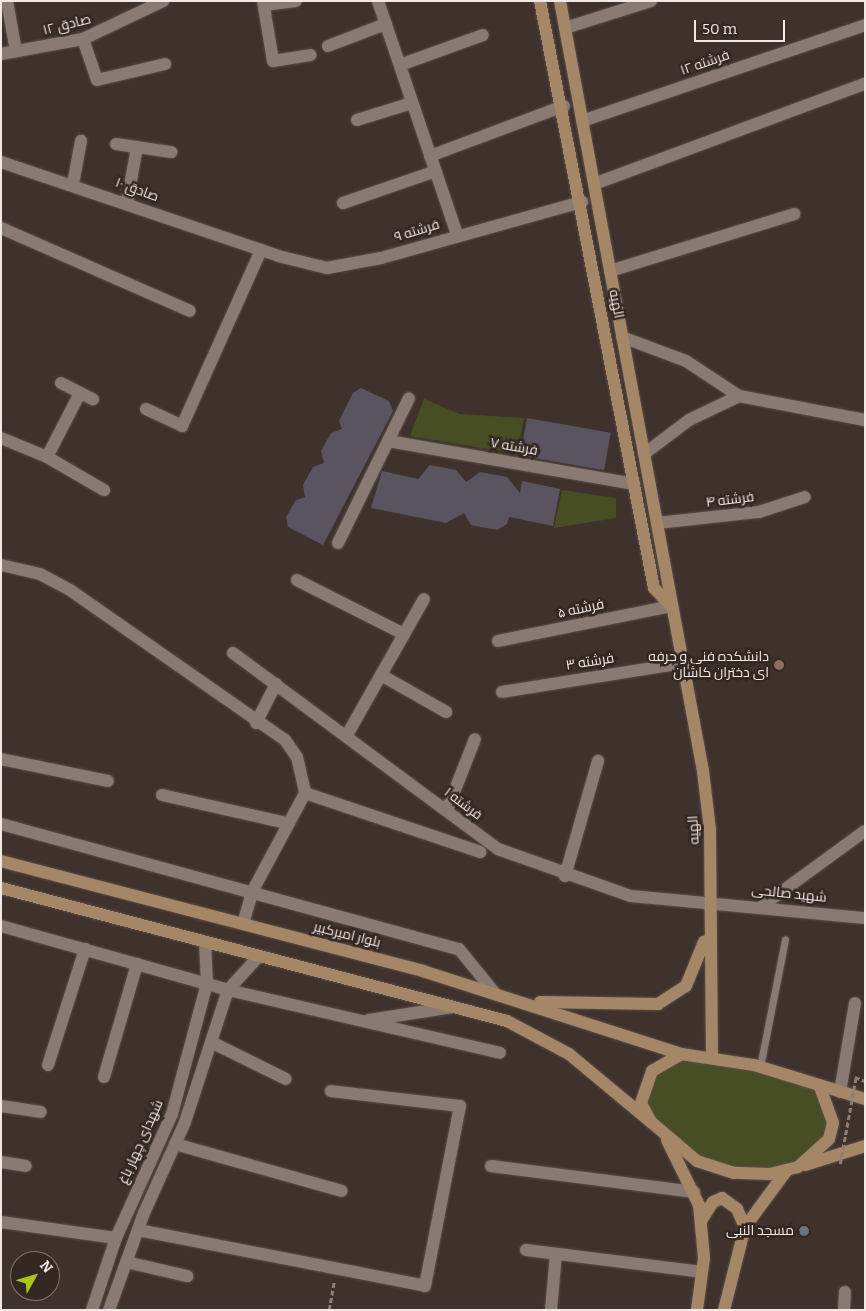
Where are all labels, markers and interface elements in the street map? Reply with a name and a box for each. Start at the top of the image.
scale bar [696,10,787,42]
street label: صادق ۱۲ [41,11,93,39]
text: 50 m [702,20,737,38]
street label: فرشته ۱۲ [678,47,732,79]
street label: صادق ۱۰ [113,174,161,206]
street label: فرشته ۹ [392,216,442,246]
street label: الهیه [605,288,627,320]
street label: فرشته ۷ [489,435,539,459]
street label: فرشته ۴ [705,489,755,511]
street label: فرشته ۵ [556,596,606,622]
place label: دانشکده فنی و حرفه ای دختران کاشان [648,649,769,682]
street label: فرشته ۳ [565,650,615,674]
marker: دانشکده فنی و حرفه ای دختران کاشان [773,659,785,671]
street label: فرشته ۱ [441,784,485,824]
street label: الهیه [685,815,703,845]
street label: شهید صالحی [751,882,827,906]
street label: بلوار امیرکبیر [312,919,382,951]
street label: شهدای چهار باغ [115,1097,167,1187]
place label: مسجد النبی [726,1223,794,1239]
marker: مسجد النبی [798,1225,810,1237]
north arrow [10,1251,60,1301]
text: N [36,1257,56,1276]

